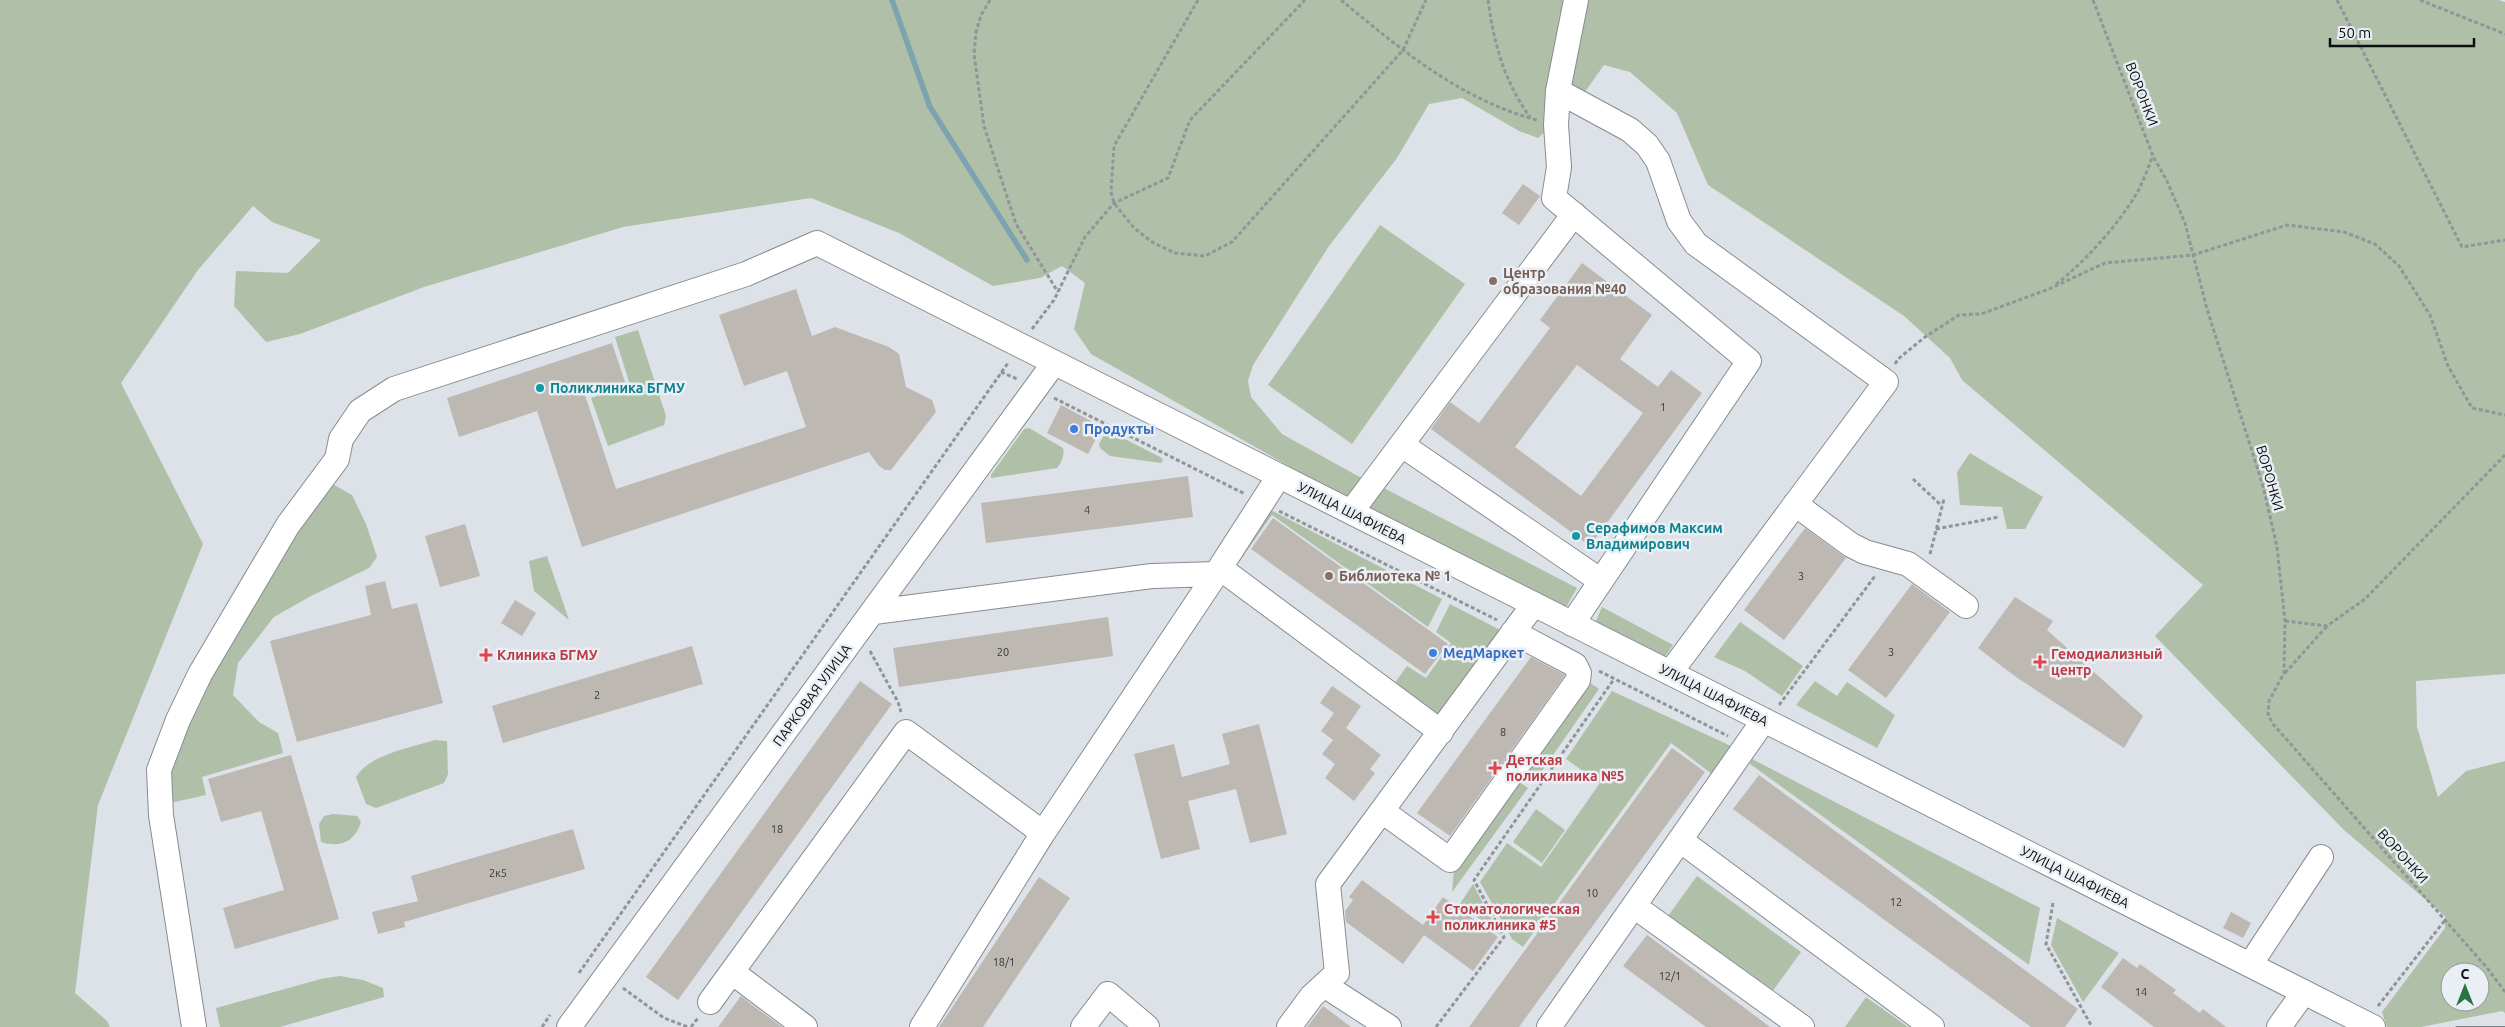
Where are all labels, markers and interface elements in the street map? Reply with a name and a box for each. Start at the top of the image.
scale bar [2330,15,2474,47]
text: 50 m [2338,24,2371,41]
street label: ВОРОНКИ [2122,60,2162,128]
place label: Центр образования №40 [1503,265,1627,297]
marker: Центр образования №40 [1487,275,1499,287]
place label: Поликлиника БГМУ [550,380,685,396]
marker: Поликлиника БГМУ [534,382,546,394]
house number: 1 [1660,401,1666,413]
place label: Продукты [1084,421,1154,437]
marker: Продукты [1068,423,1080,435]
street label: ВОРОНКИ [2253,443,2287,513]
street label: УЛИЦА ШАФИЕВА [1295,479,1409,547]
house number: 4 [1084,504,1090,516]
place label: Серафимов Максим Владимирович [1586,520,1723,552]
marker: Серафимов Максим Владимирович [1570,530,1582,542]
place label: Библиотека № 1 [1339,568,1451,584]
marker: Библиотека № 1 [1323,570,1335,582]
house number: 3 [1798,570,1804,582]
street label: ПАРКОВАЯ УЛИЦА [770,641,854,749]
place label: МедМаркет [1443,645,1524,661]
house number: 20 [997,646,1009,658]
house number: 3 [1888,646,1894,658]
place label: Гемодиализный центр [2051,646,2163,678]
place label: Клиника БГМУ [497,647,598,663]
marker: МедМаркет [1427,647,1439,659]
marker: Клиника БГМУ [479,648,493,662]
marker: Гемодиализный центр [2033,655,2047,669]
street label: УЛИЦА ШАФИЕВА [1657,661,1771,729]
house number: 2 [594,689,600,701]
house number: 8 [1500,726,1506,738]
place label: Детская поликлиника №5 [1506,752,1625,784]
marker: Детская поликлиника №5 [1488,761,1502,775]
house number: 18 [771,823,783,835]
street label: ВОРОНКИ [2375,826,2431,886]
street label: УЛИЦА ШАФИЕВА [2018,843,2132,911]
house number: 2к5 [489,867,507,879]
house number: 10 [1586,887,1598,899]
house number: 12 [1890,896,1902,908]
place label: Стоматологическая поликлиника #5 [1444,901,1580,933]
marker: Стоматологическая поликлиника #5 [1426,910,1440,924]
house number: 18/1 [993,956,1015,968]
north arrow [2440,962,2490,1012]
text: С [2461,966,2470,982]
house number: 12/1 [1659,970,1681,982]
house number: 14 [2135,986,2147,998]

